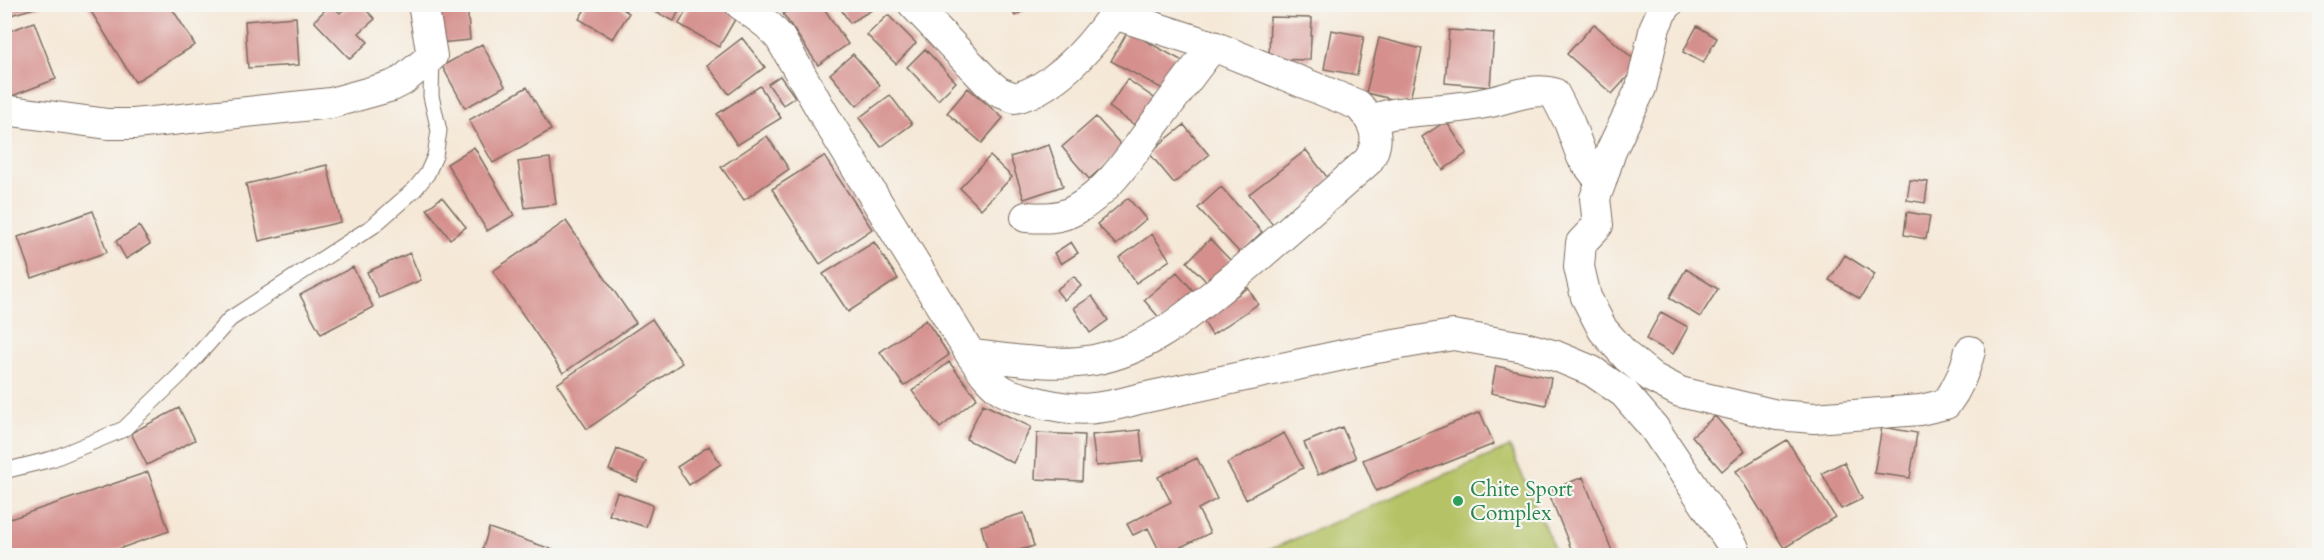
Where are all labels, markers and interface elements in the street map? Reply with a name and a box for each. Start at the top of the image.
place label: Chite Sport Complex [1470,475,1573,528]
marker: Chite Sport Complex [1451,494,1465,508]

